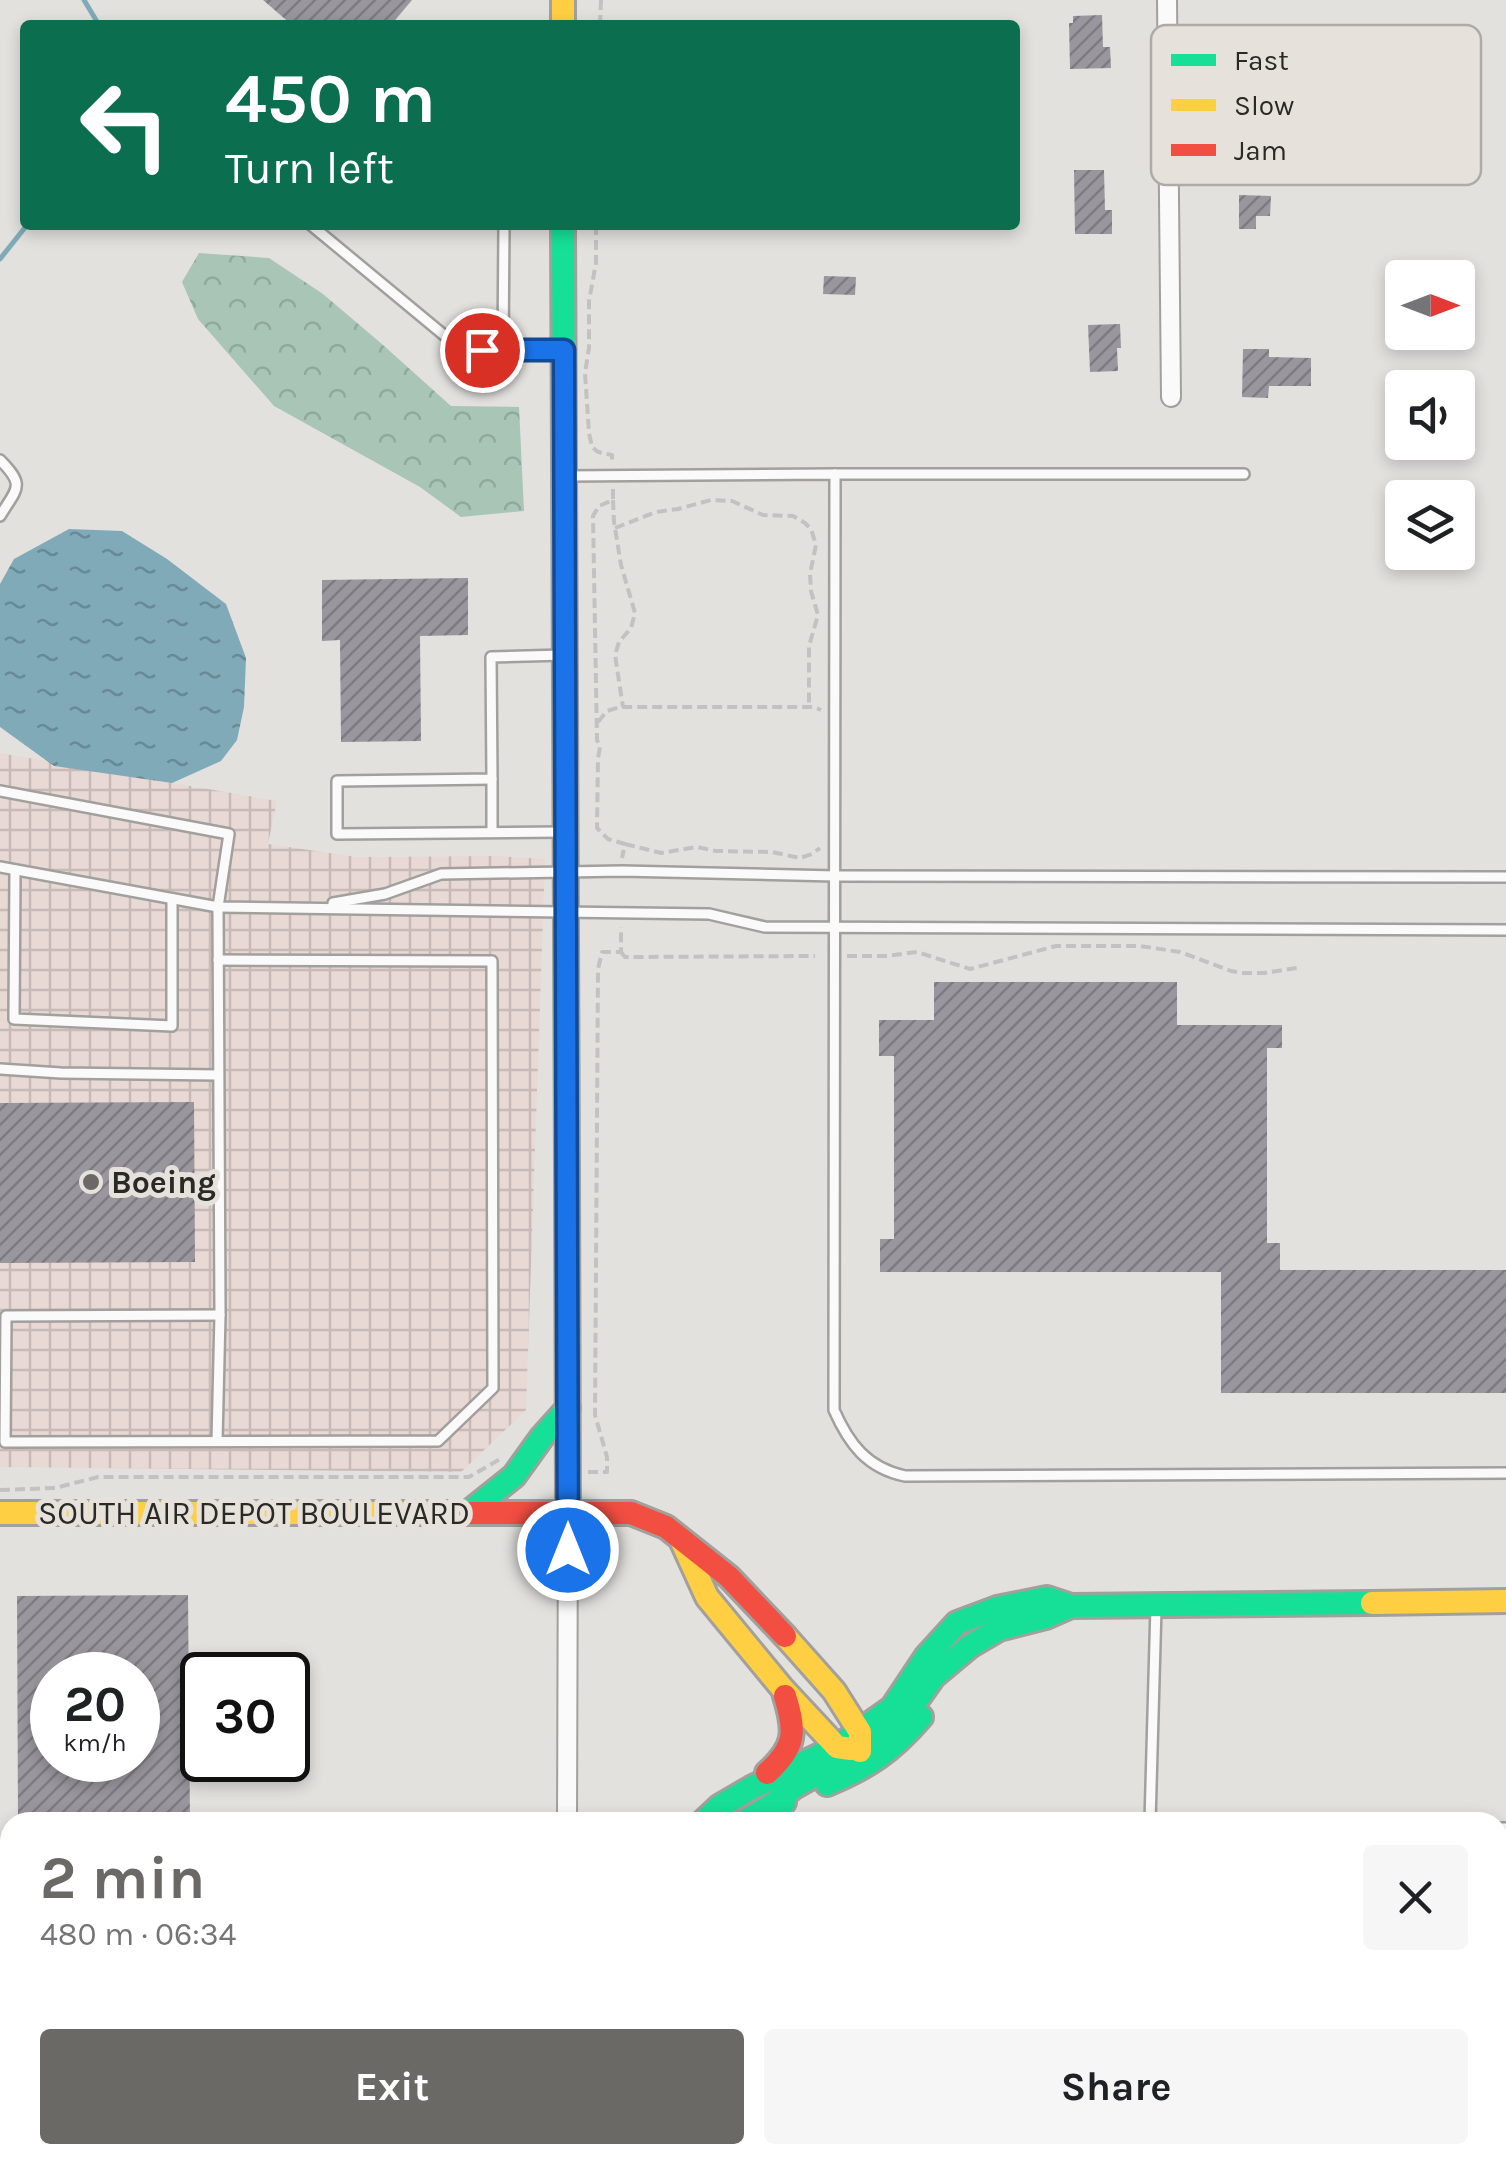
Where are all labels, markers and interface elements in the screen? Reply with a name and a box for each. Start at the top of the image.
legend [1151,25,1481,185]
text: Fast [1234,44,1289,77]
text: 450 m [225,58,436,140]
icon: left [60,60,190,190]
text: Slow [1234,89,1294,122]
text: Jam [1234,134,1287,167]
text: Turn left [225,142,394,194]
north arrow [1385,260,1475,350]
map controls [1385,260,1475,570]
pin [440,308,525,393]
icon: arrive [455,323,510,378]
button: sound [1385,370,1475,460]
button: layers [1385,480,1475,570]
place label: Boeing [111,1164,216,1201]
marker: Boeing [80,1171,102,1193]
street label: SOUTH AIR DEPOT BOULEVARD [38,1495,470,1532]
position arrow [516,1498,620,1602]
speed limit sign: 30 [180,1652,310,1782]
text: 20 [64,1675,126,1734]
text: km/h [63,1728,127,1757]
text: 2 min [40,1843,205,1913]
button: close [1363,1845,1468,1950]
text: 480 m · 06:34 [40,1916,236,1953]
button: Exit [40,2029,744,2144]
button: Share [764,2029,1468,2144]

